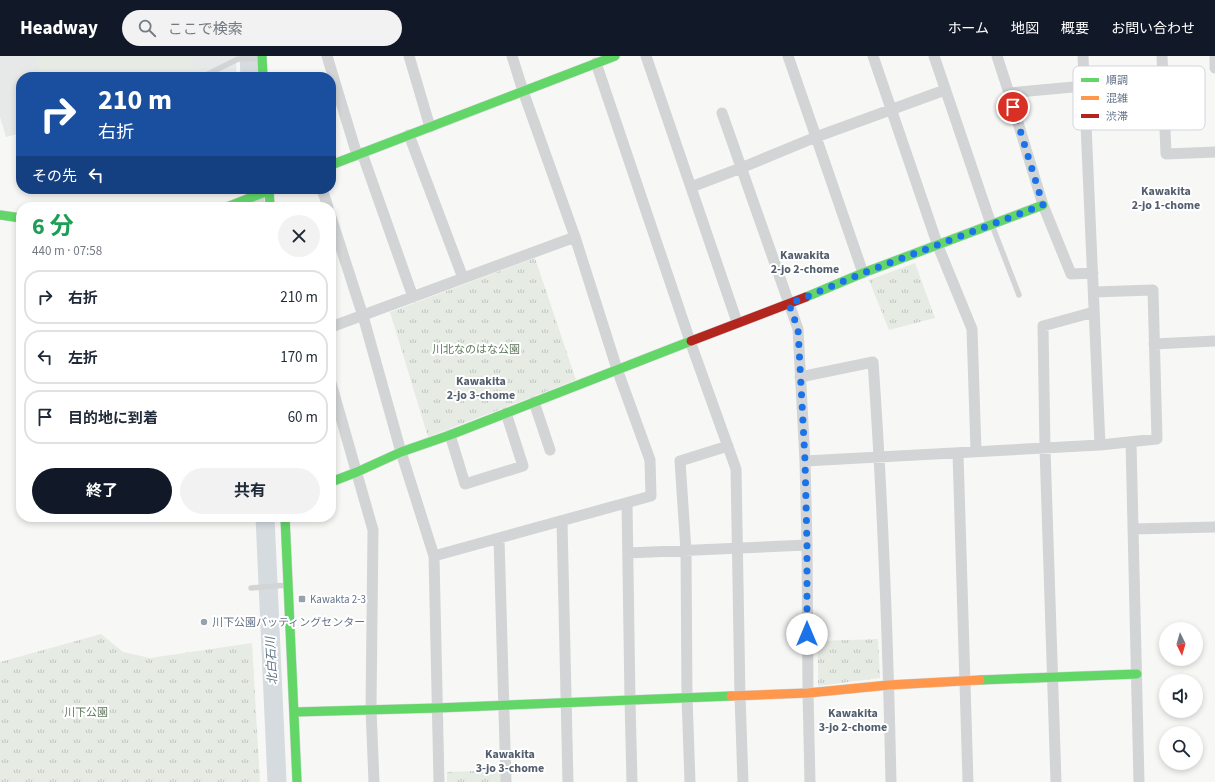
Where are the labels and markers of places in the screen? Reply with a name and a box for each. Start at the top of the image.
pin [996,90,1030,124]
place label: Kawakta 2-3 [310,592,366,607]
marker: Kawakta 2-3 [297,594,307,604]
place label: 川下公園バッティングセンター [212,615,365,630]
marker: 川下公園バッティングセンター [199,617,209,627]

